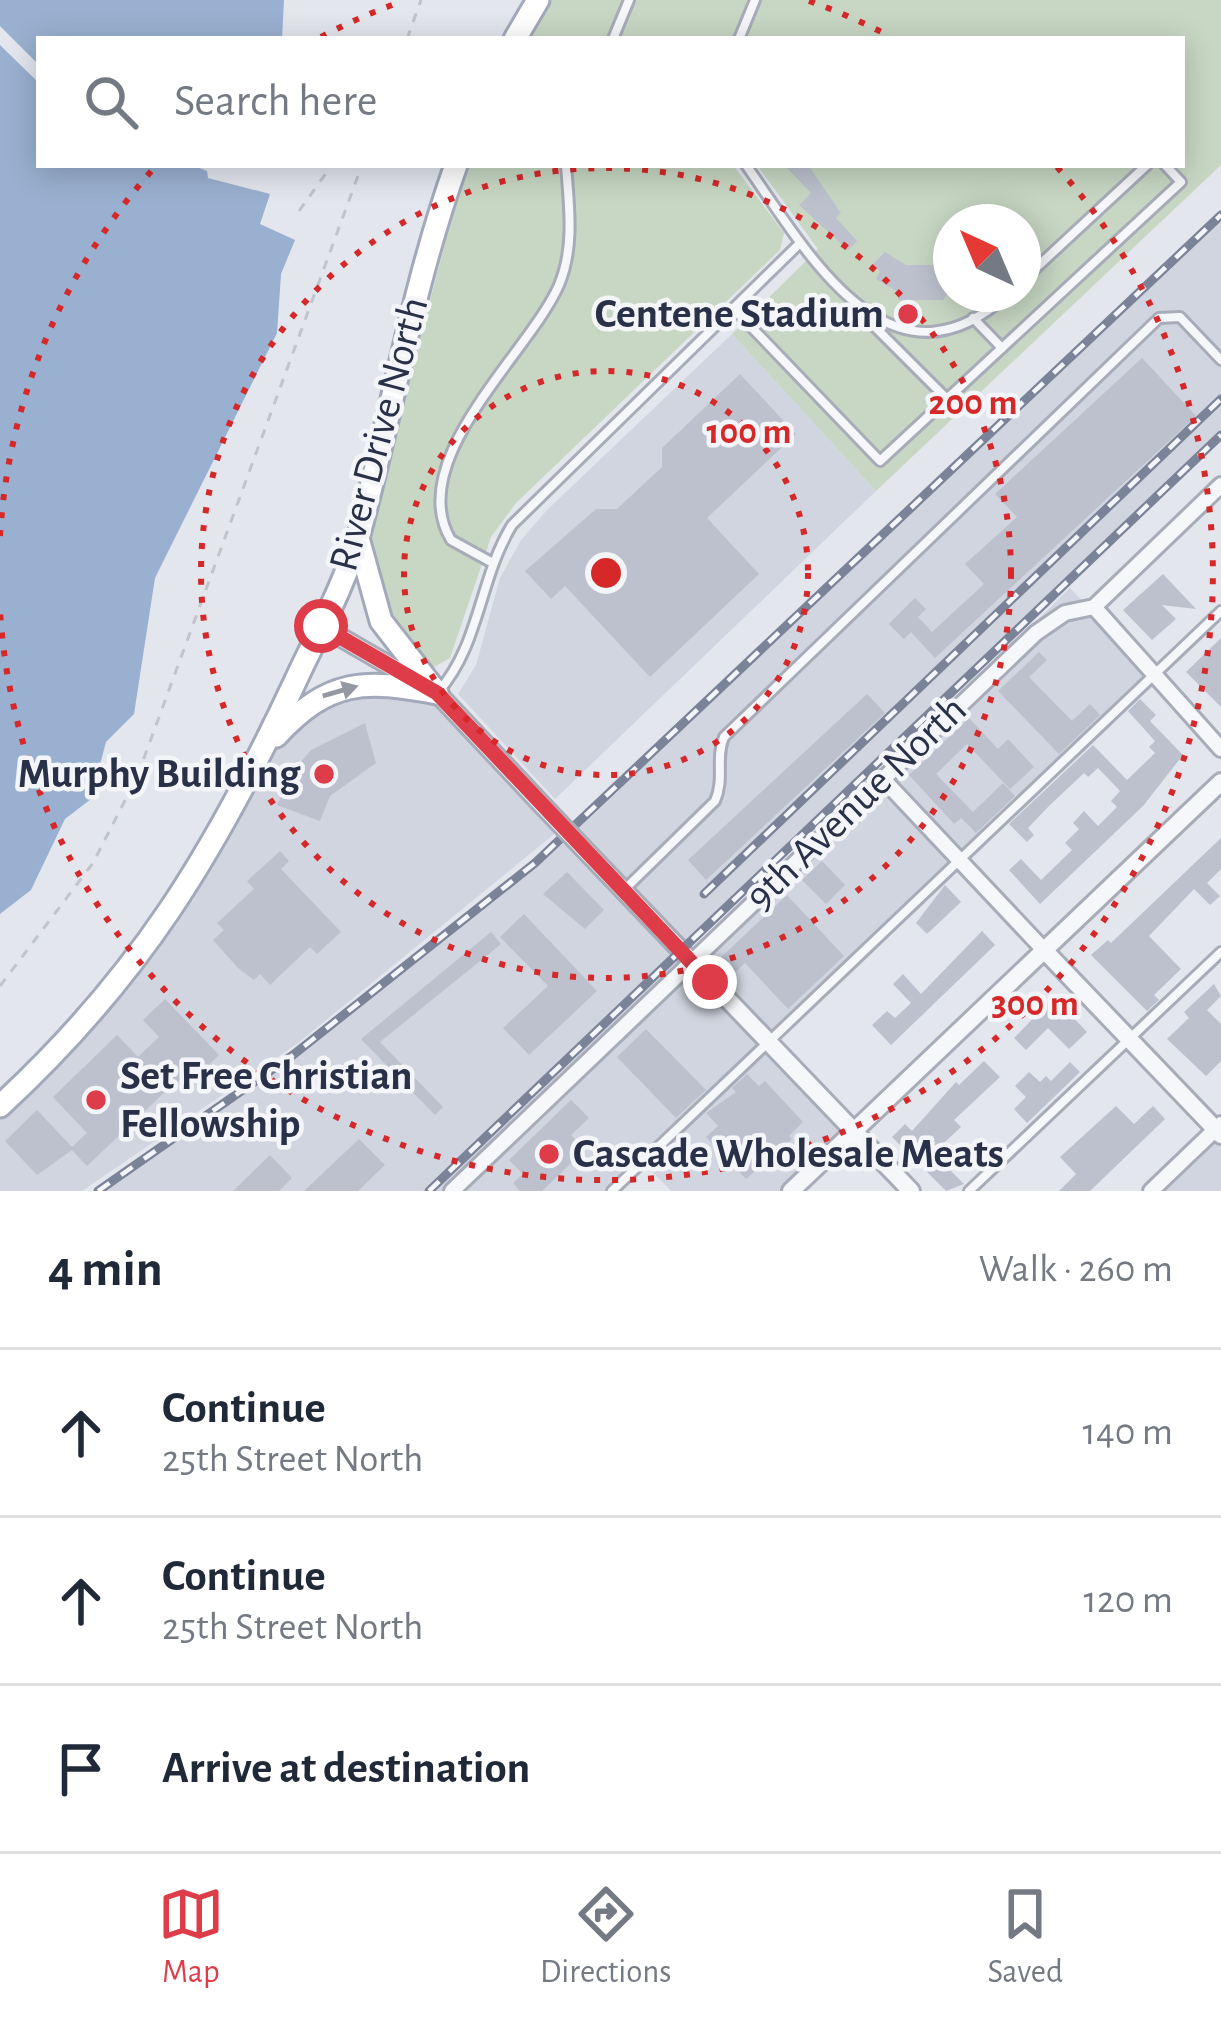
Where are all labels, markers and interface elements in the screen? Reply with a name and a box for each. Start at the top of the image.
search box [36,36,1185,168]
icon: search [78,69,144,135]
text: Search here [174,79,377,124]
north arrow [933,204,1041,312]
street label: River Drive North [322,293,436,575]
place label: Centene Stadium [595,293,884,335]
marker: Centene Stadium [895,301,921,327]
text: 200 m [929,385,1017,421]
text: 100 m [707,414,791,450]
centre of rings [585,552,627,594]
route start [294,599,348,653]
one-way arrow [322,681,359,699]
street label: 9th Avenue North [738,688,974,918]
place label: Murphy Building [18,753,301,795]
marker: Murphy Building [311,761,337,787]
route end [683,955,737,1009]
text: 300 m [991,986,1079,1022]
place label: Set Free Christian Fellowship [120,1055,412,1145]
marker: Set Free Christian Fellowship [83,1087,109,1113]
place label: Cascade Wholesale Meats [573,1133,1004,1175]
marker: Cascade Wholesale Meats [536,1141,562,1167]
text: 4 min [48,1244,163,1295]
text: Walk · 260 m [979,1250,1173,1289]
text: Continue [162,1386,326,1431]
icon: ahead [48,1400,114,1466]
text: 140 m [1083,1413,1173,1452]
text: 25th Street North [162,1440,423,1479]
text: Continue [162,1554,326,1599]
icon: ahead [48,1568,114,1634]
text: 120 m [1084,1581,1173,1620]
text: 25th Street North [162,1608,423,1647]
icon: arrive [48,1736,114,1802]
text: Arrive at destination [162,1746,530,1791]
tab: Map [158,1881,224,1993]
tab: Directions [540,1881,671,1993]
tab: Saved [987,1881,1063,1993]

